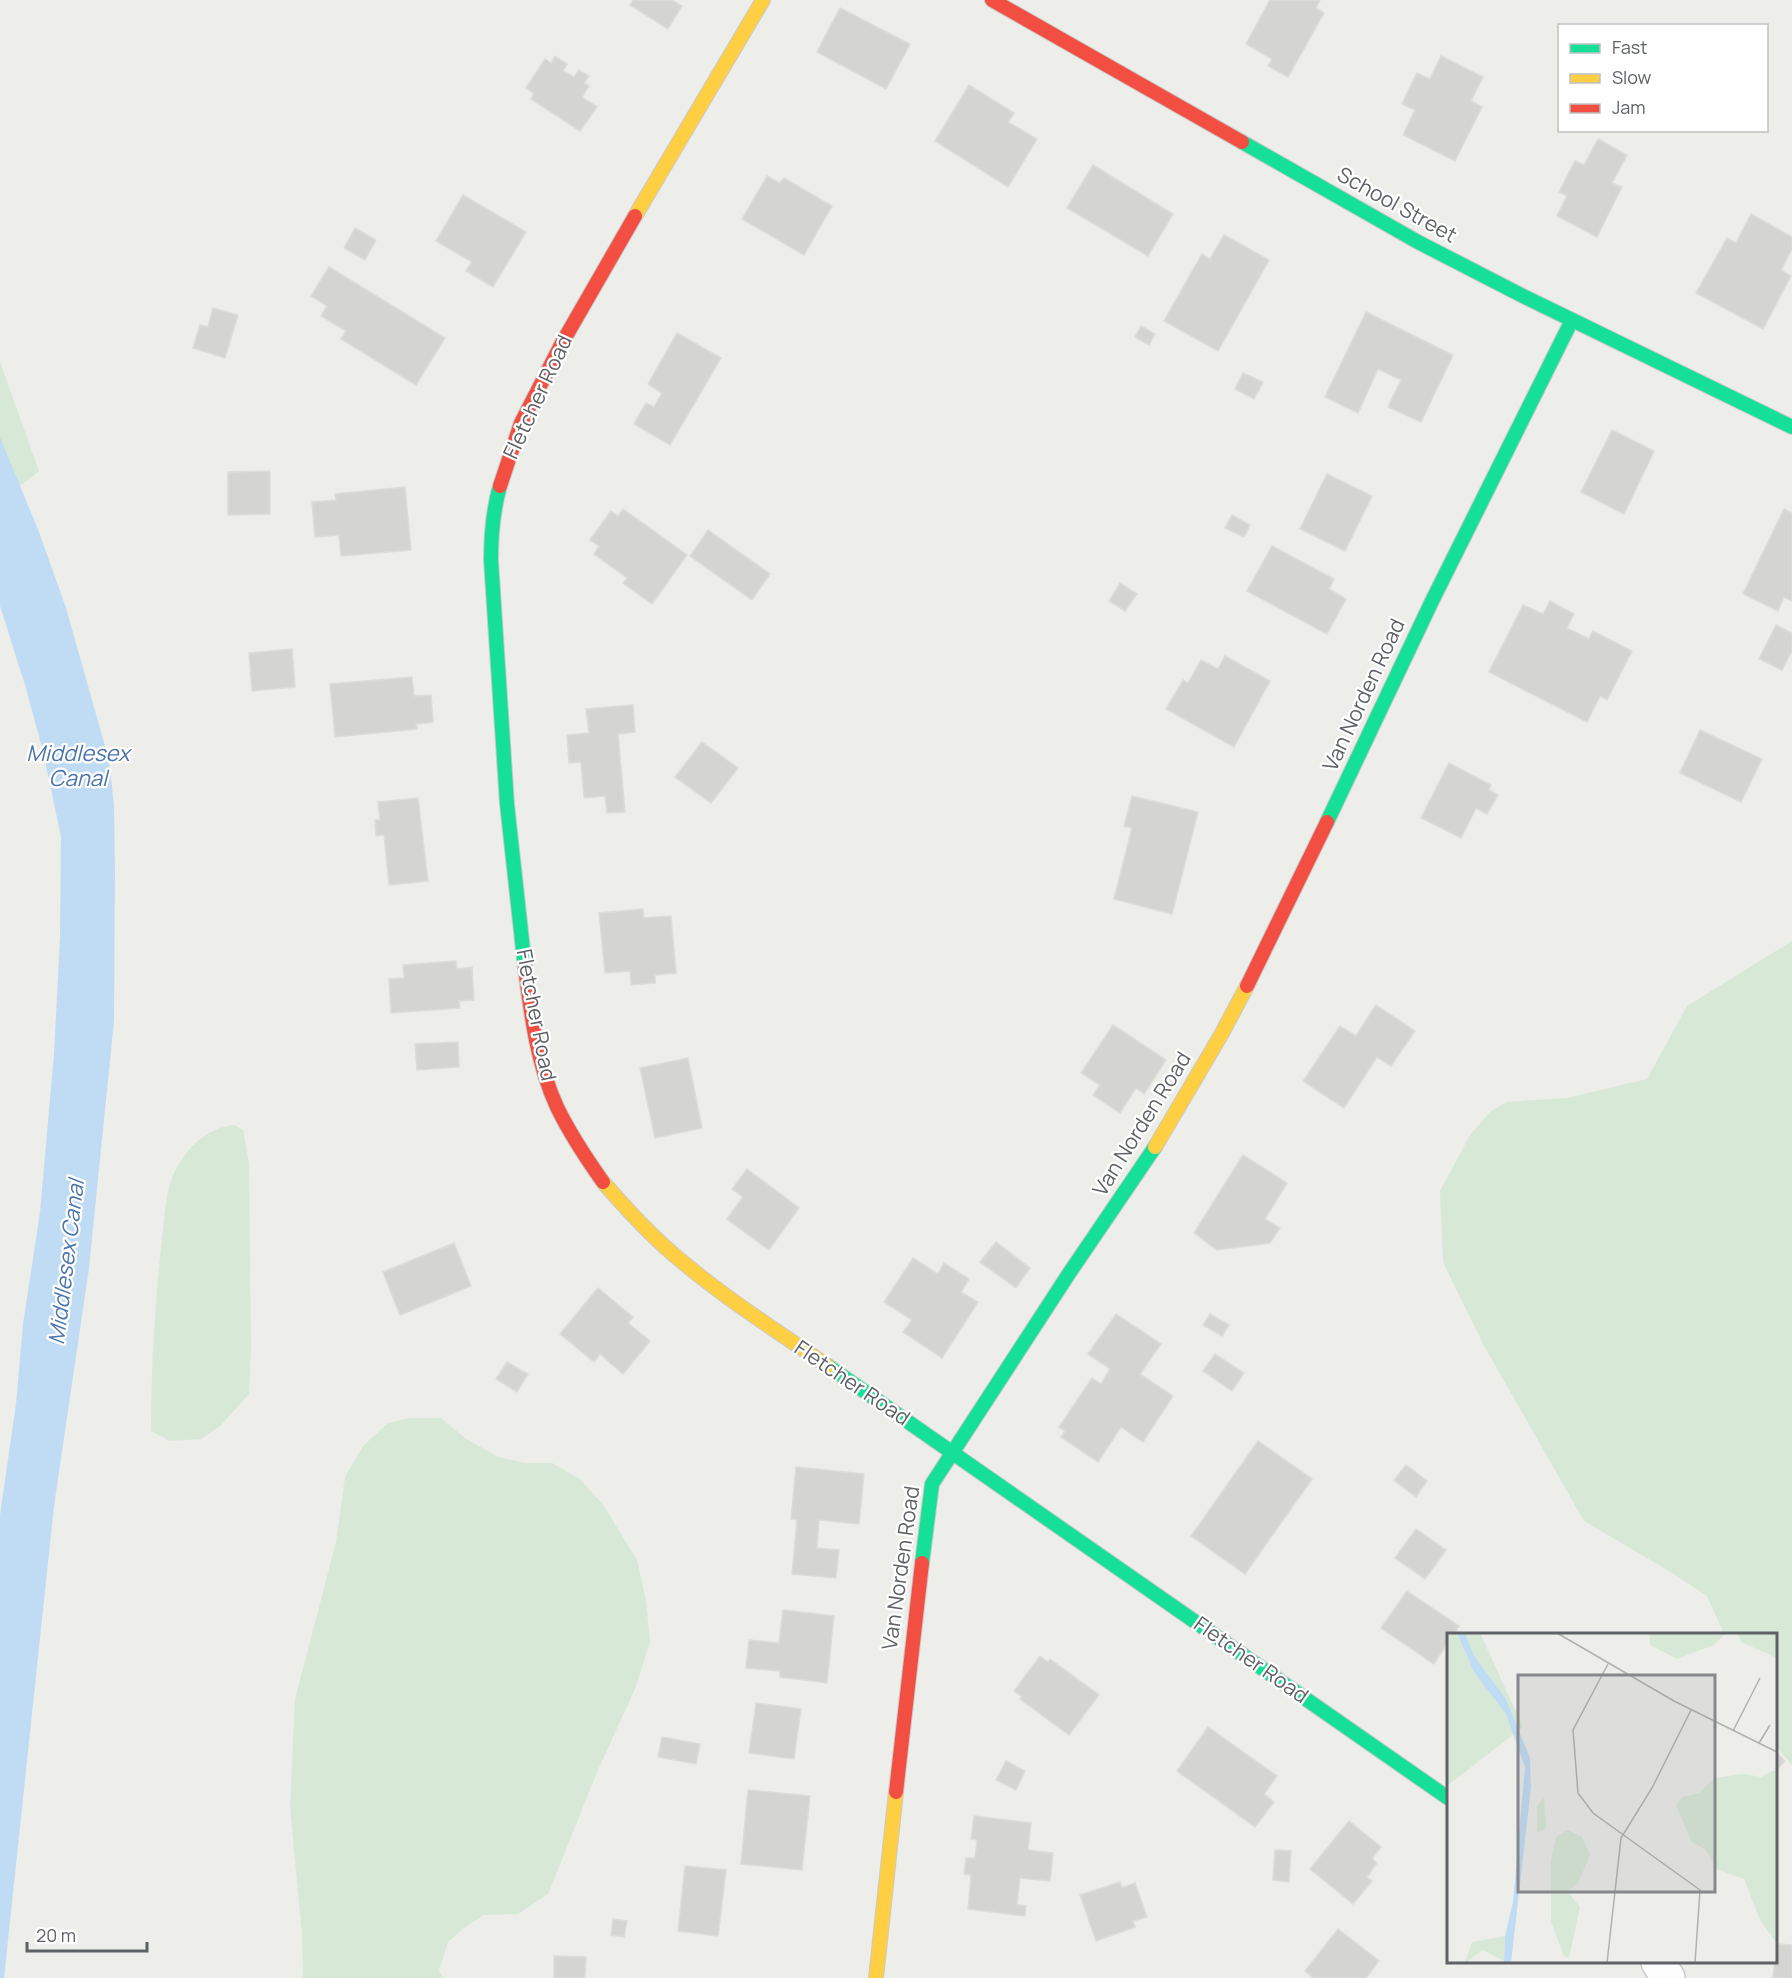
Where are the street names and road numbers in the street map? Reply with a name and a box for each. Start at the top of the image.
street label: School Street [1333,160,1462,249]
street label: Fletcher Road [496,330,578,463]
street label: Van Norden Road [1316,614,1411,775]
street label: Fletcher Road [510,947,563,1083]
street label: Van Norden Road [1086,1046,1197,1201]
street label: Fletcher Road [789,1333,916,1431]
street label: Van Norden Road [875,1484,925,1652]
street label: Fletcher Road [1189,1609,1314,1709]

